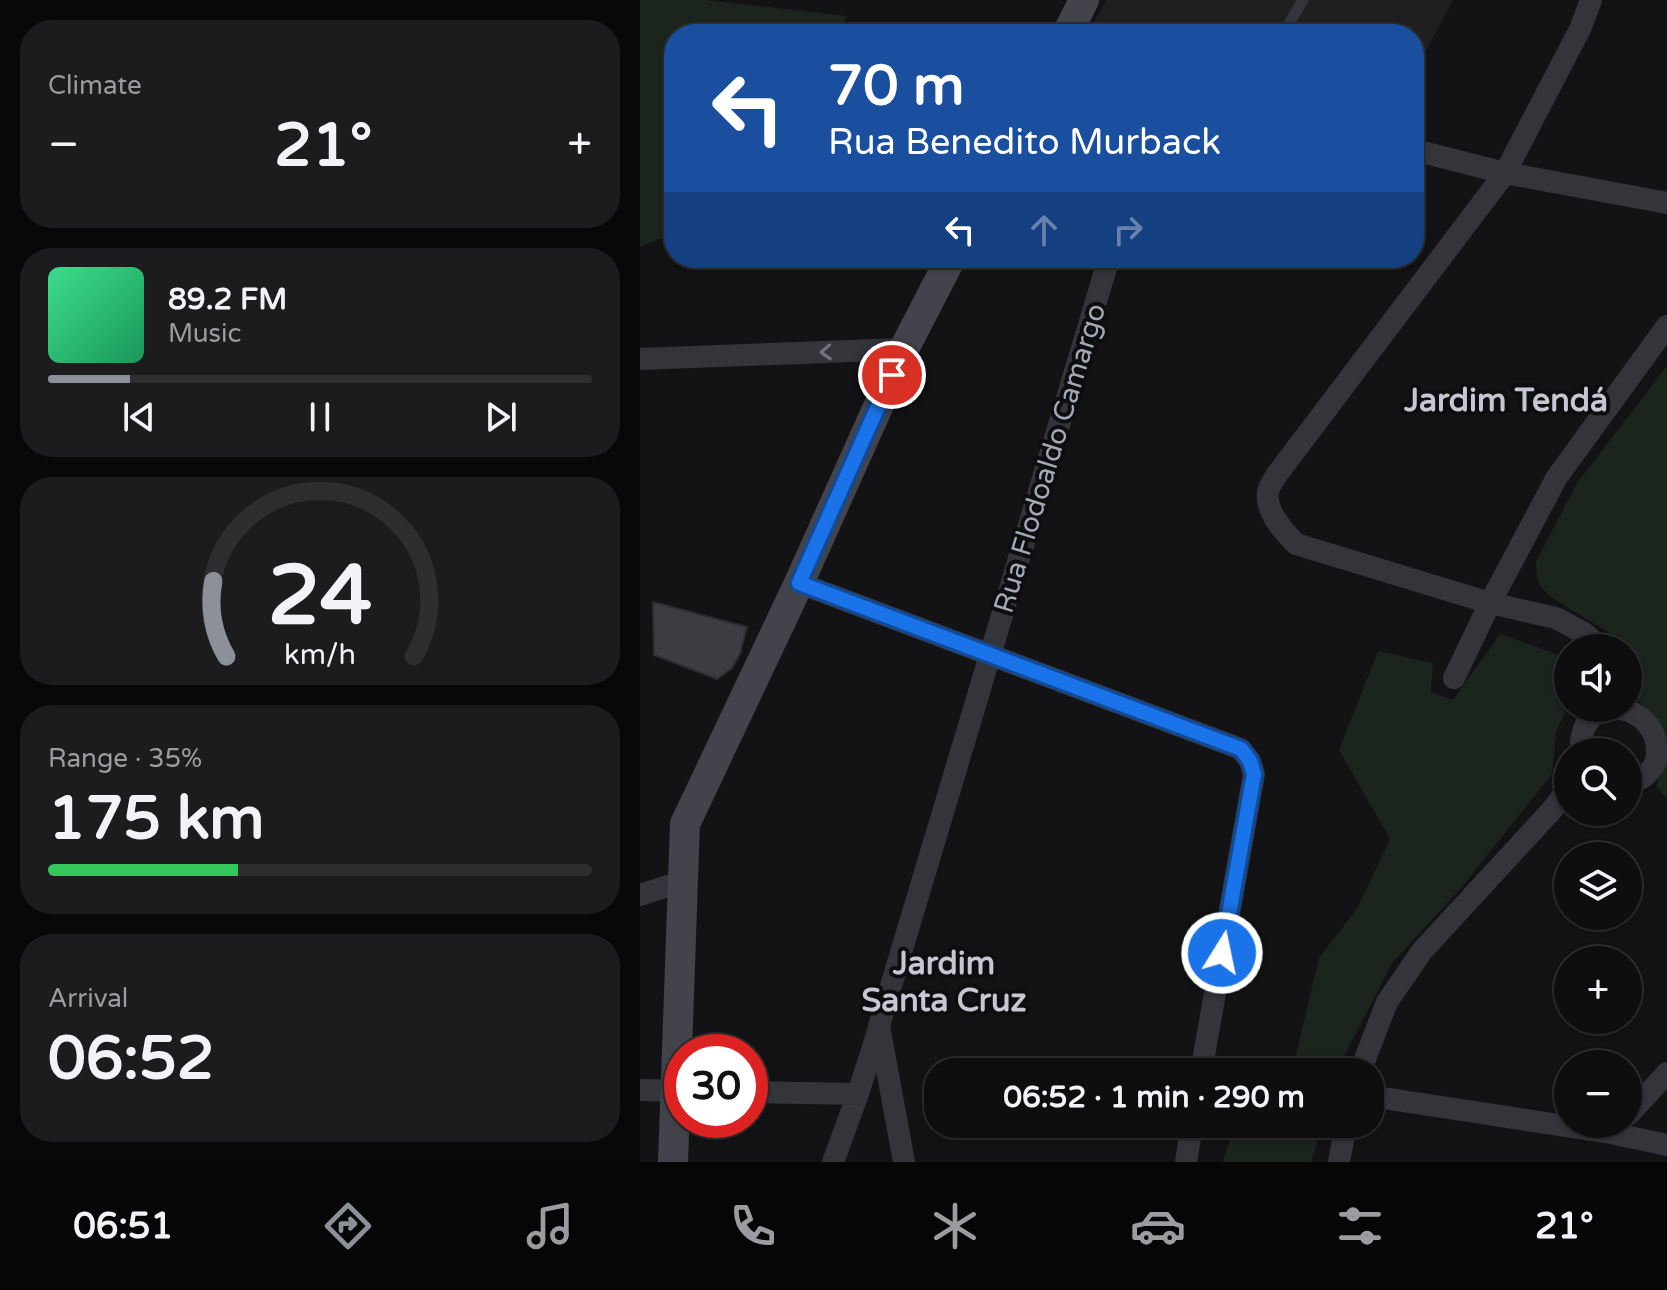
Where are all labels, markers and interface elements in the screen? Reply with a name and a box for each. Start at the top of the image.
text: 70 m [828,53,964,120]
icon: left [696,56,800,160]
text: Climate [48,70,142,101]
text: 21° [274,110,372,182]
text: − [48,119,79,172]
text: + [567,119,592,172]
text: Rua Benedito Murback [828,121,1221,164]
icon: left [938,208,982,252]
icon: ahead [1022,208,1066,252]
icon: right [1106,208,1150,252]
text: 89.2 FM [168,281,287,318]
street label: Rua Flodoaldo Camargo [987,299,1113,617]
text: Music [168,318,241,349]
pin [858,341,926,409]
one-way arrow [819,344,832,361]
icon: arrive [870,353,914,397]
district label: Jardim Tendá [1403,382,1608,420]
icon: previous [117,395,161,439]
icon: pause [298,395,342,439]
icon: next [479,395,523,439]
text: 24 [268,547,372,647]
map controls [1554,634,1642,1138]
button: sound [1554,634,1642,722]
text: km/h [284,638,356,672]
button: search [1554,738,1642,826]
text: Range · 35% [48,743,202,774]
text: 175 km [48,783,264,855]
button: layers [1554,842,1642,930]
position arrow [1180,911,1264,995]
district label: Jardim Santa Cruz [861,945,1027,1020]
button: + [1554,946,1642,1034]
text: Arrival [48,983,128,1014]
text: 06:52 [48,1023,214,1095]
speed limit sign: 30 [664,1034,768,1138]
button: − [1554,1050,1642,1138]
text: 06:52 · 1 min · 290 m [1003,1079,1305,1116]
icon: directions [320,1198,376,1254]
icon: music [522,1198,578,1254]
icon: phone [725,1198,781,1254]
icon: climate [927,1198,983,1254]
icon: car [1130,1198,1186,1254]
icon: filters [1332,1198,1388,1254]
text: 06:51 [73,1205,173,1248]
text: 21° [1535,1205,1594,1248]

